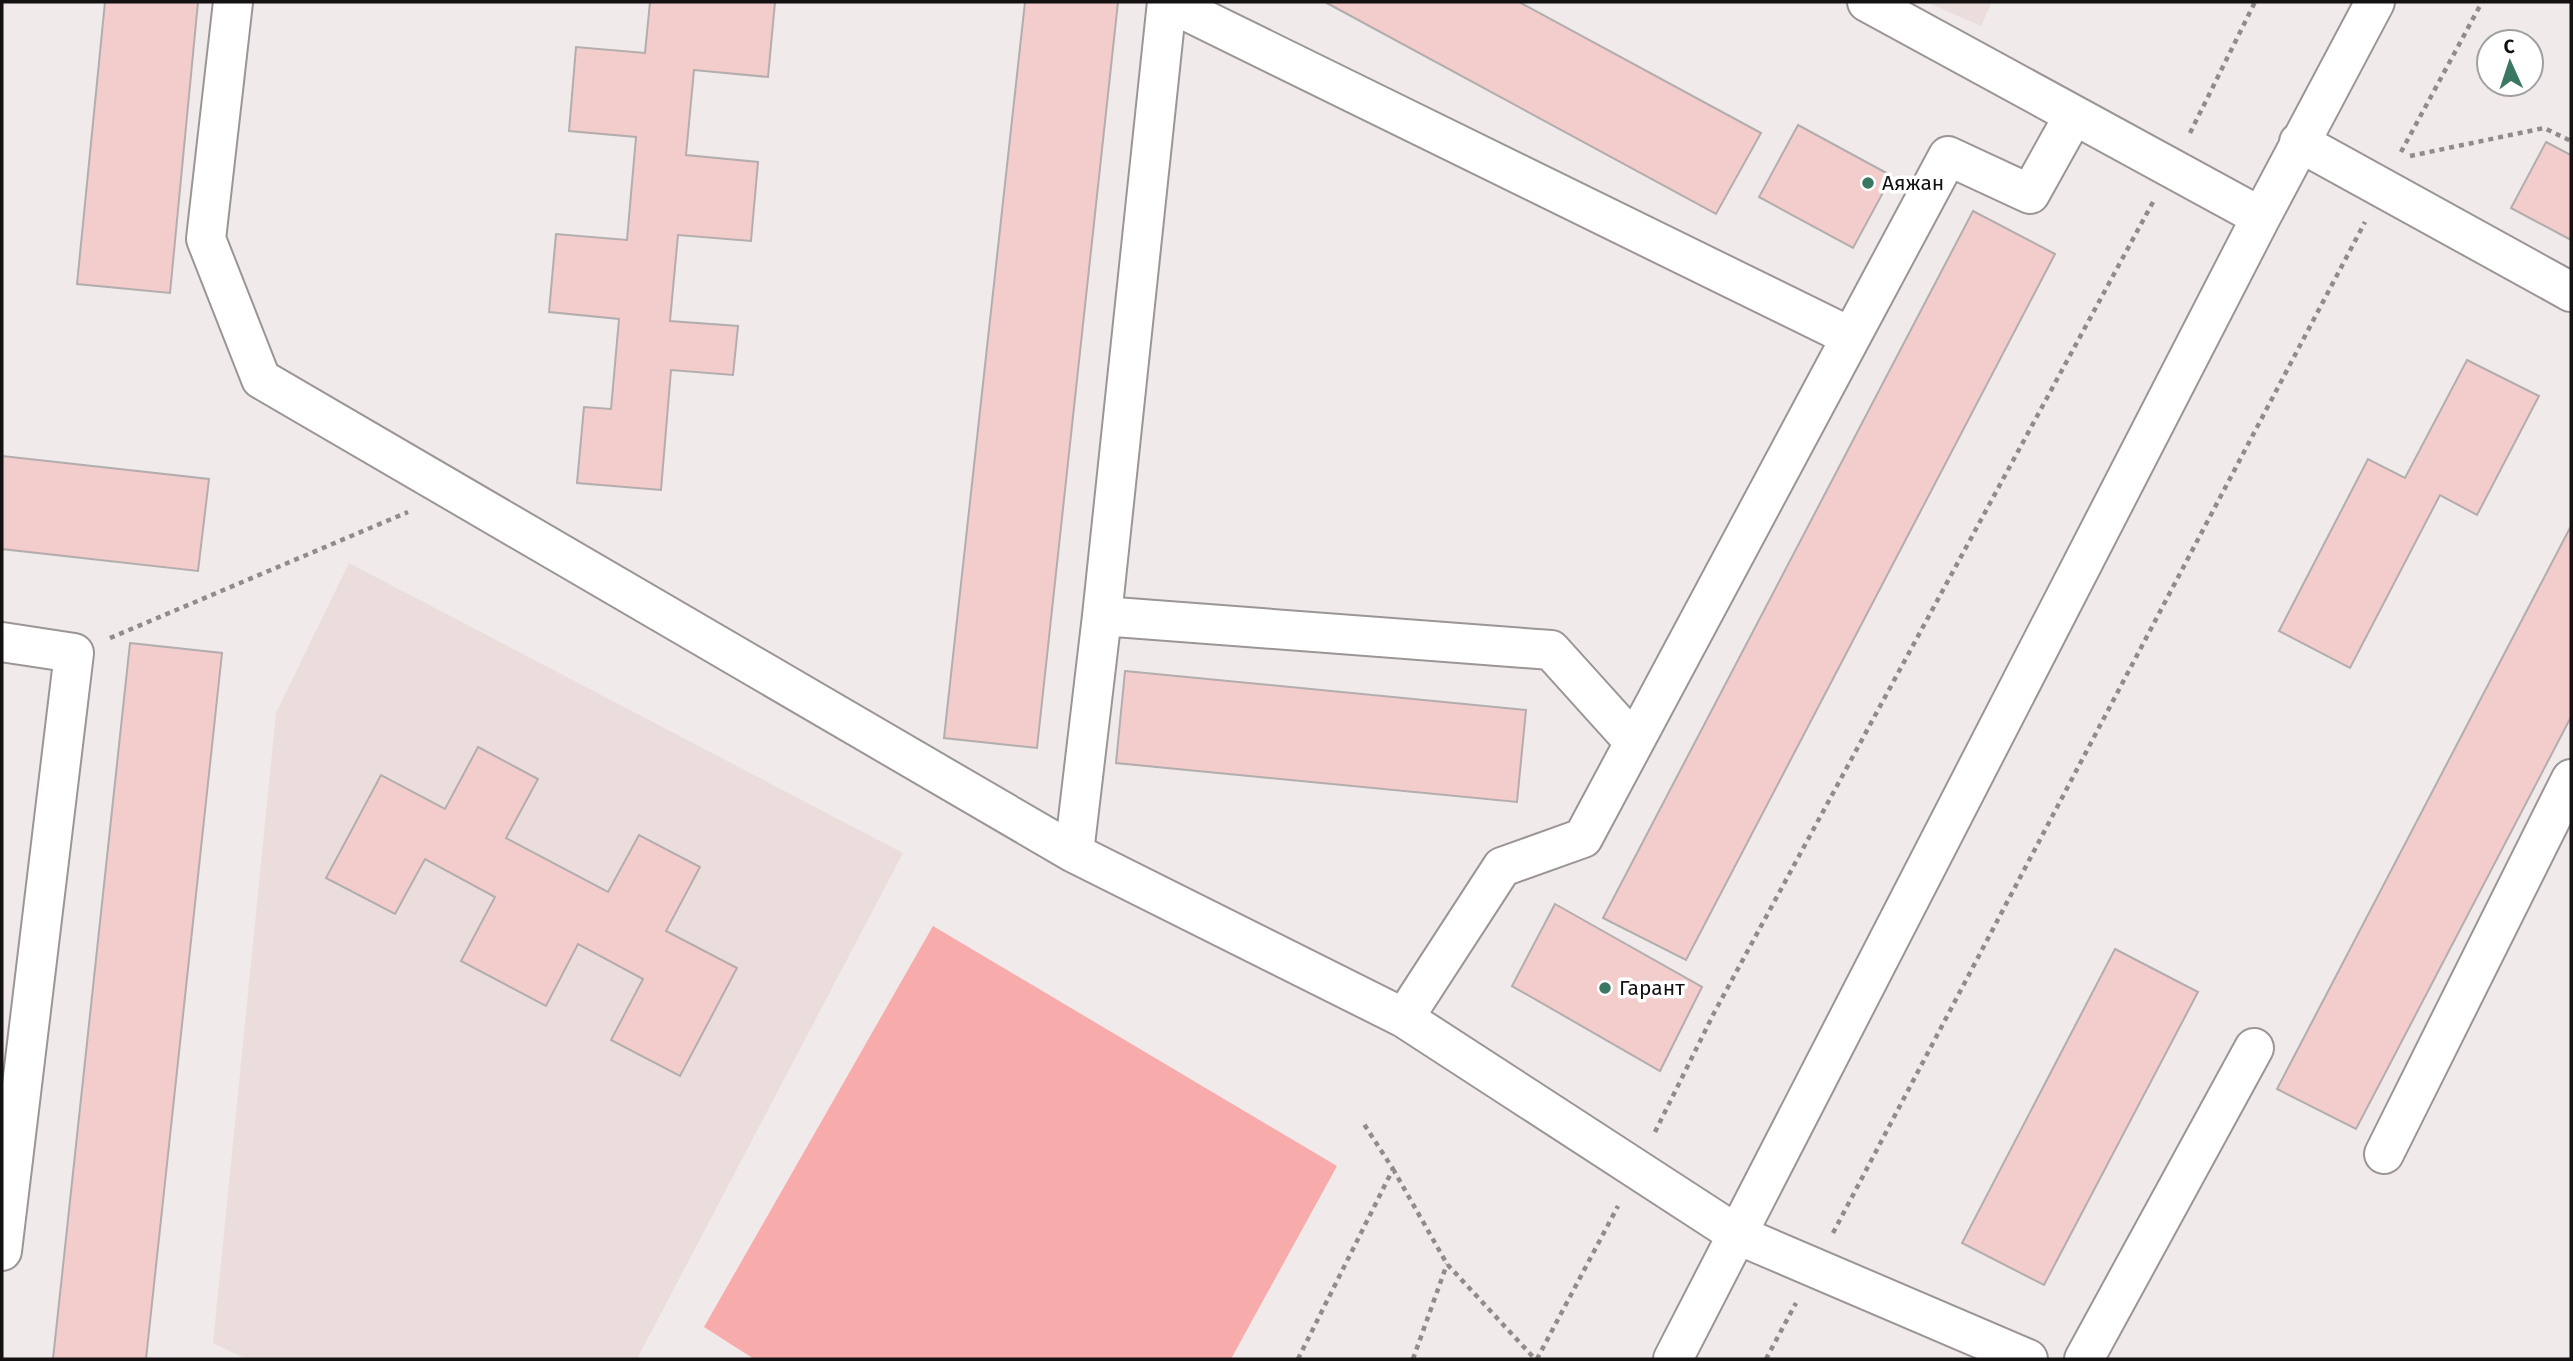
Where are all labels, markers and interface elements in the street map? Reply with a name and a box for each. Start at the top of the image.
north arrow [2475,28,2545,98]
text: С [2503,35,2515,58]
place label: Аяжан [1882,170,1944,196]
marker: Аяжан [1860,175,1876,191]
place label: Гарант [1619,975,1685,1001]
marker: Гарант [1597,980,1613,996]

